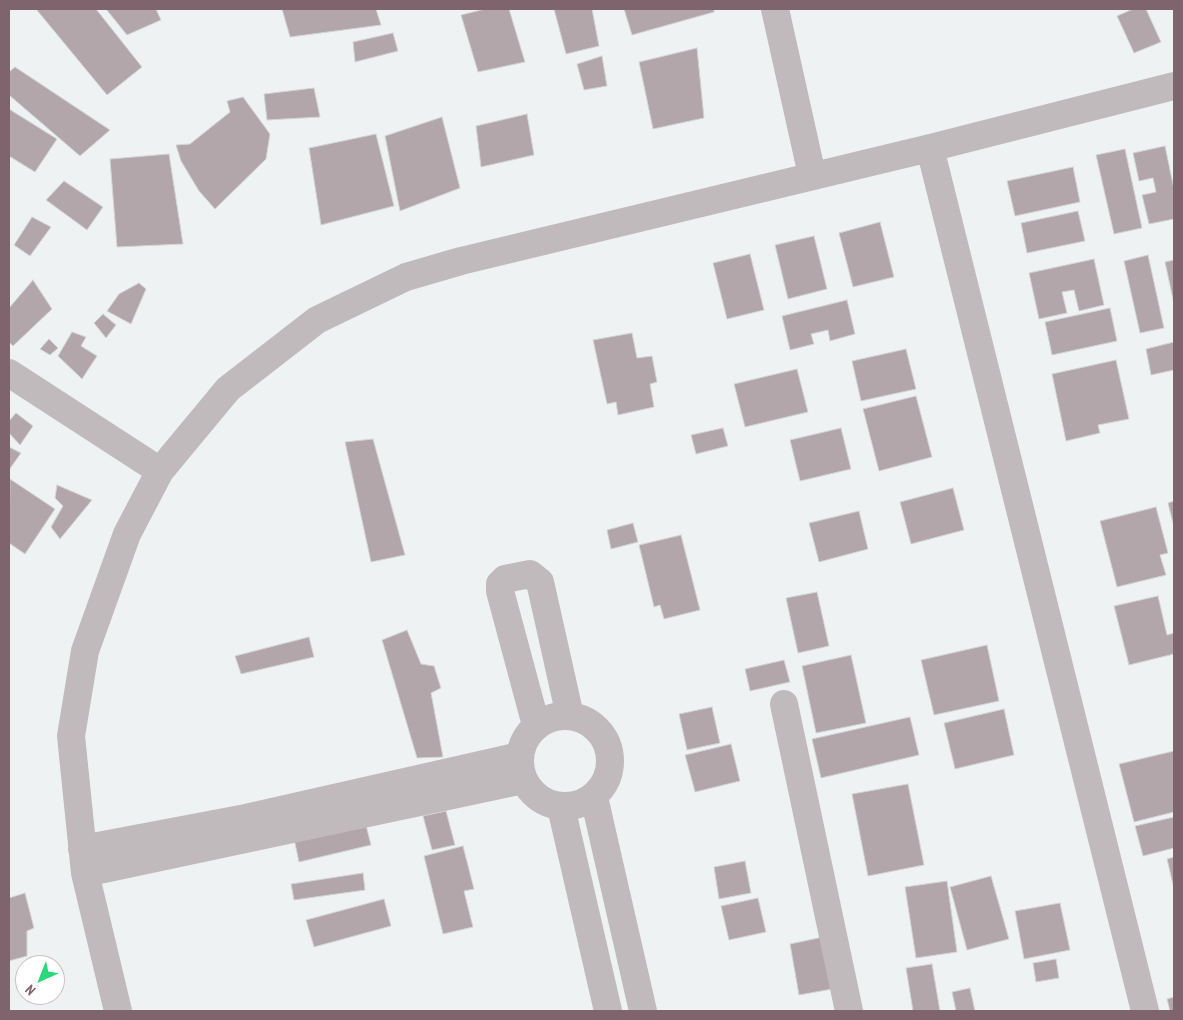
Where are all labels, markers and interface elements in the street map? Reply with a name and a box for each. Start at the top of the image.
north arrow [15,955,65,1005]
text: N [21,981,39,999]

